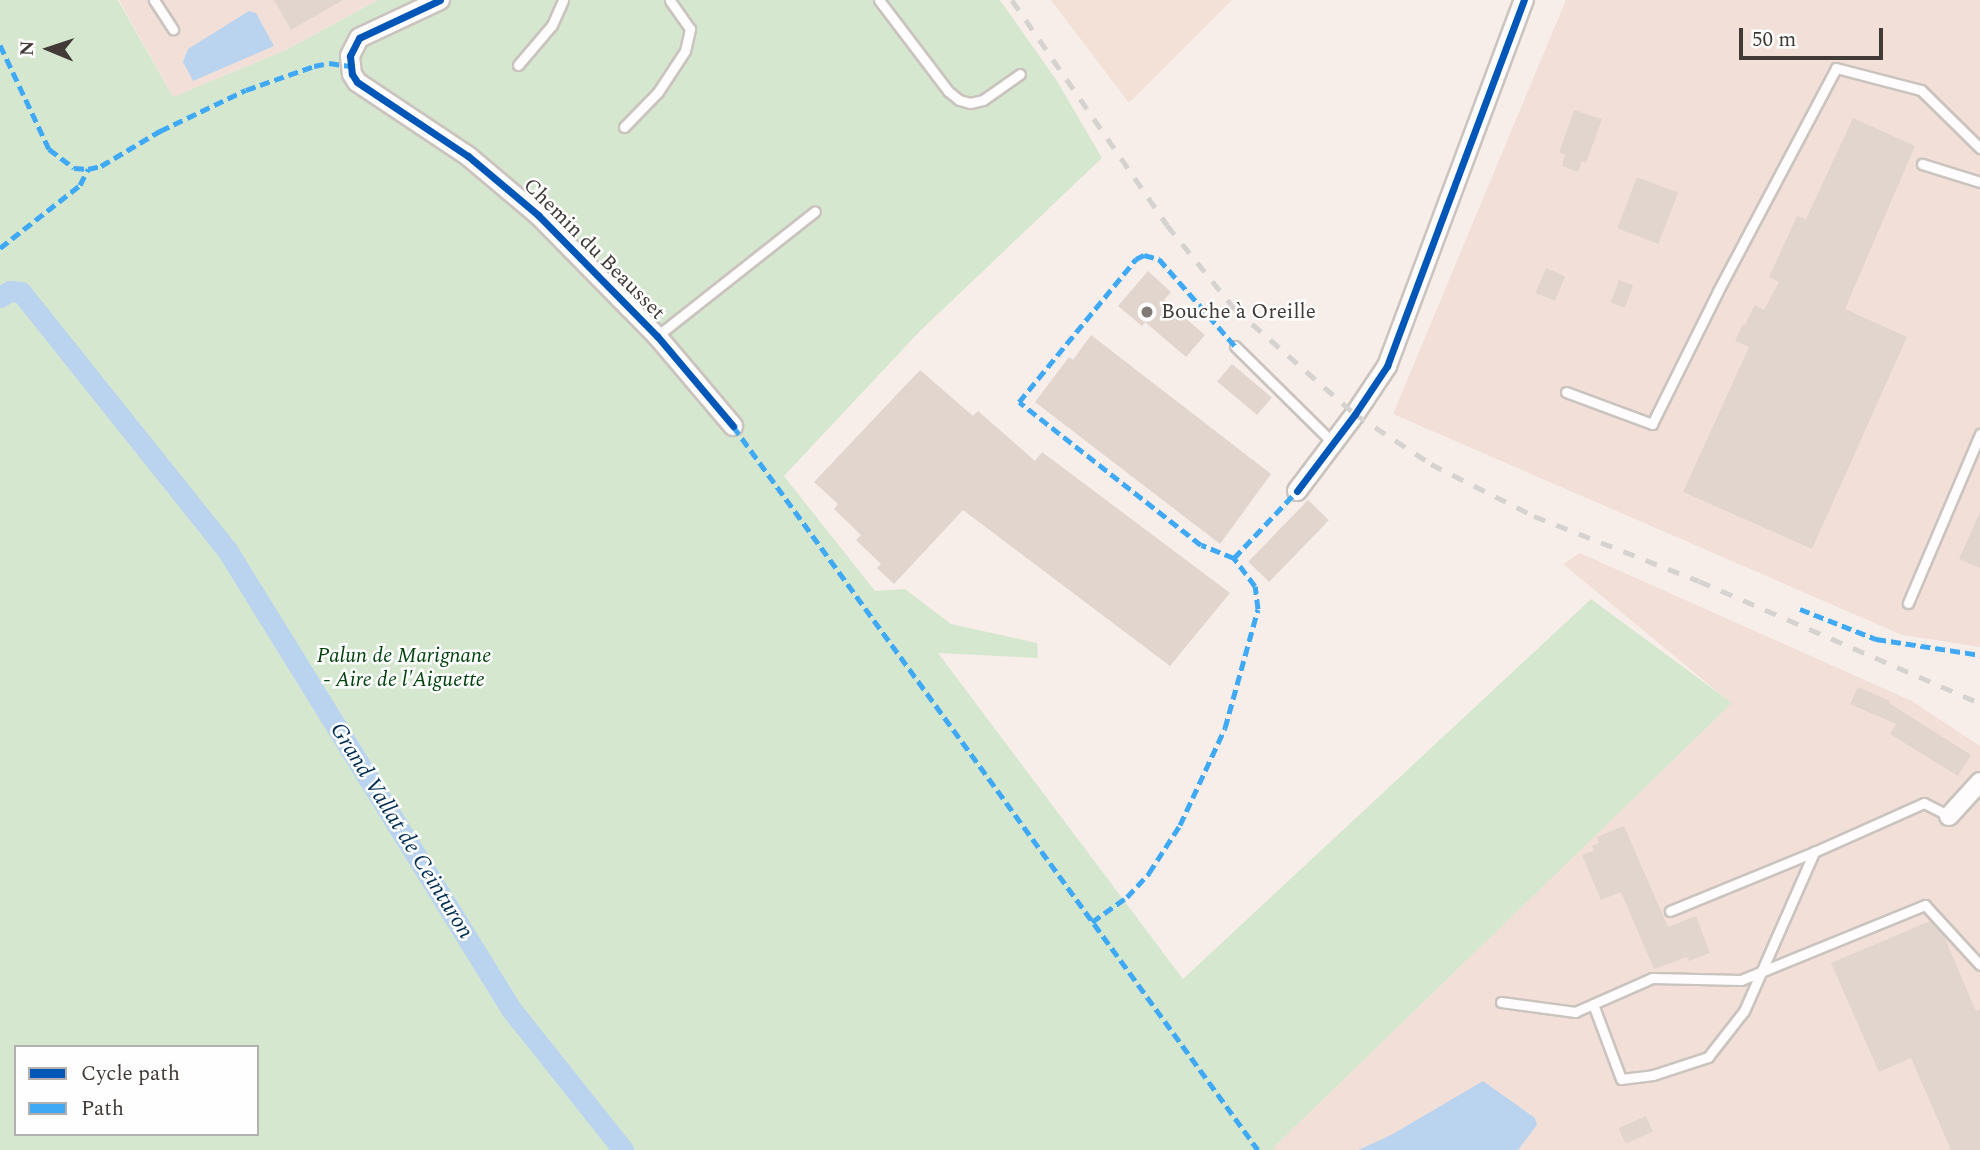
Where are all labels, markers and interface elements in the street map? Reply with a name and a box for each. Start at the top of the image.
north arrow [14,14,84,84]
scale bar [1742,14,1885,58]
text: 50 m [1752,24,1796,56]
text: N [13,40,42,57]
street label: Chemin du Beausset [518,173,670,325]
place label: Bouche à Oreille [1161,299,1316,325]
marker: Bouche à Oreille [1139,304,1155,320]
park label: Palun de Marignane - Aire de l'Aiguette [317,643,491,693]
water label: Grand Vallat de Ceinturon [323,718,479,944]
legend [14,1045,259,1136]
text: Cycle path [81,1058,180,1090]
text: Path [81,1093,124,1125]

